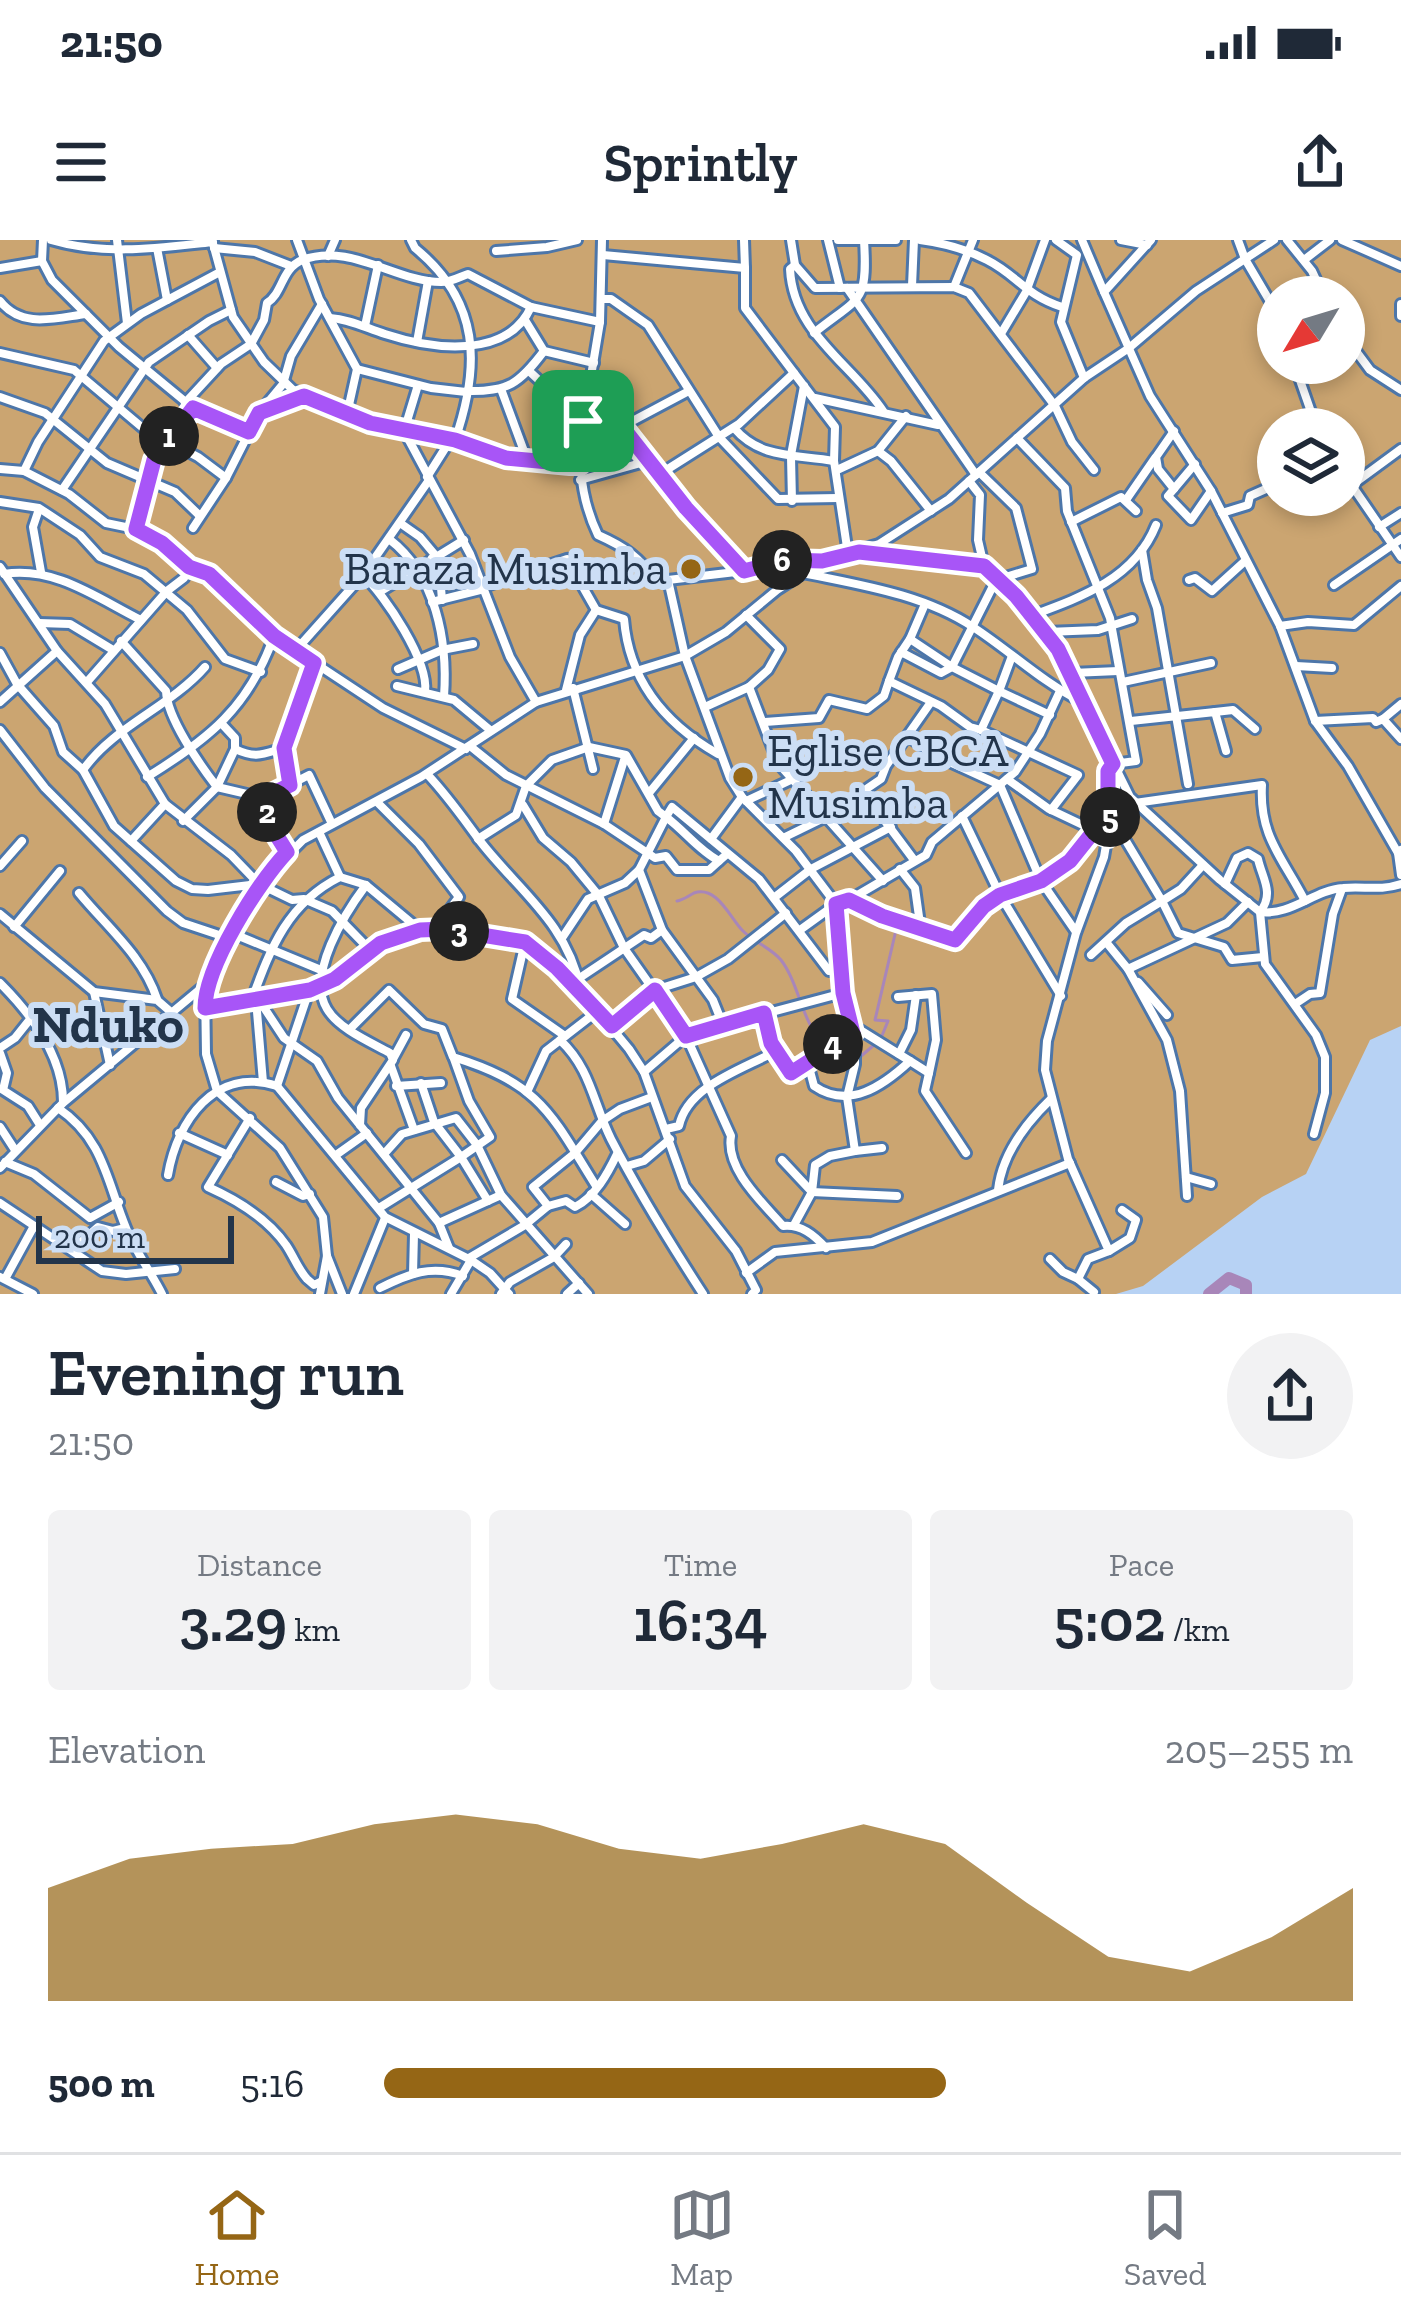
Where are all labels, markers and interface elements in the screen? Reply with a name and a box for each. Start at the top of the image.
text: 21:50 [60,15,163,69]
icon: menu [48,129,114,195]
icon: share [1287,129,1353,195]
text: Sprintly [603,130,798,195]
north arrow [1257,276,1365,384]
map controls [1257,276,1365,516]
pin [532,370,634,472]
icon: arrive [550,388,616,454]
pin: 1 [139,406,199,466]
button: layers [1257,408,1365,516]
text: 1 [162,416,176,455]
pin: 6 [752,530,812,590]
text: 6 [773,540,791,579]
place label: Baraza Musimba [344,542,667,596]
marker: Baraza Musimba [678,556,704,582]
place label: Eglise CBCA Musimba [767,724,1009,830]
marker: Eglise CBCA Musimba [730,764,756,790]
pin: 2 [237,782,297,842]
pin: 5 [1080,787,1140,847]
text: 2 [258,792,276,831]
text: 5 [1101,797,1119,836]
pin: 3 [429,901,489,961]
text: 3 [450,911,468,950]
district label: Nduko [32,994,184,1055]
pin: 4 [803,1014,863,1074]
text: 4 [824,1024,842,1063]
scale bar [36,1210,234,1263]
text: 200 m [54,1217,145,1256]
text: Evening run [48,1333,404,1412]
button: share [1227,1333,1353,1459]
text: 21:50 [48,1418,134,1465]
text: Distance [197,1545,322,1584]
text: Time [664,1545,737,1584]
text: Pace [1109,1545,1174,1584]
text: 3.29 [179,1584,287,1656]
text: 16:34 [633,1584,768,1656]
text: 5:02 [1053,1584,1165,1656]
text: km [287,1610,340,1649]
text: /km [1165,1610,1230,1649]
text: Elevation [48,1726,205,1773]
text: 205–255 m [1165,1726,1353,1773]
text: 500 m [48,2060,155,2107]
text: 5:16 [240,2060,304,2107]
tab: Home [195,2182,280,2293]
tab: Map [669,2182,735,2293]
tab: Saved [1124,2182,1206,2293]

